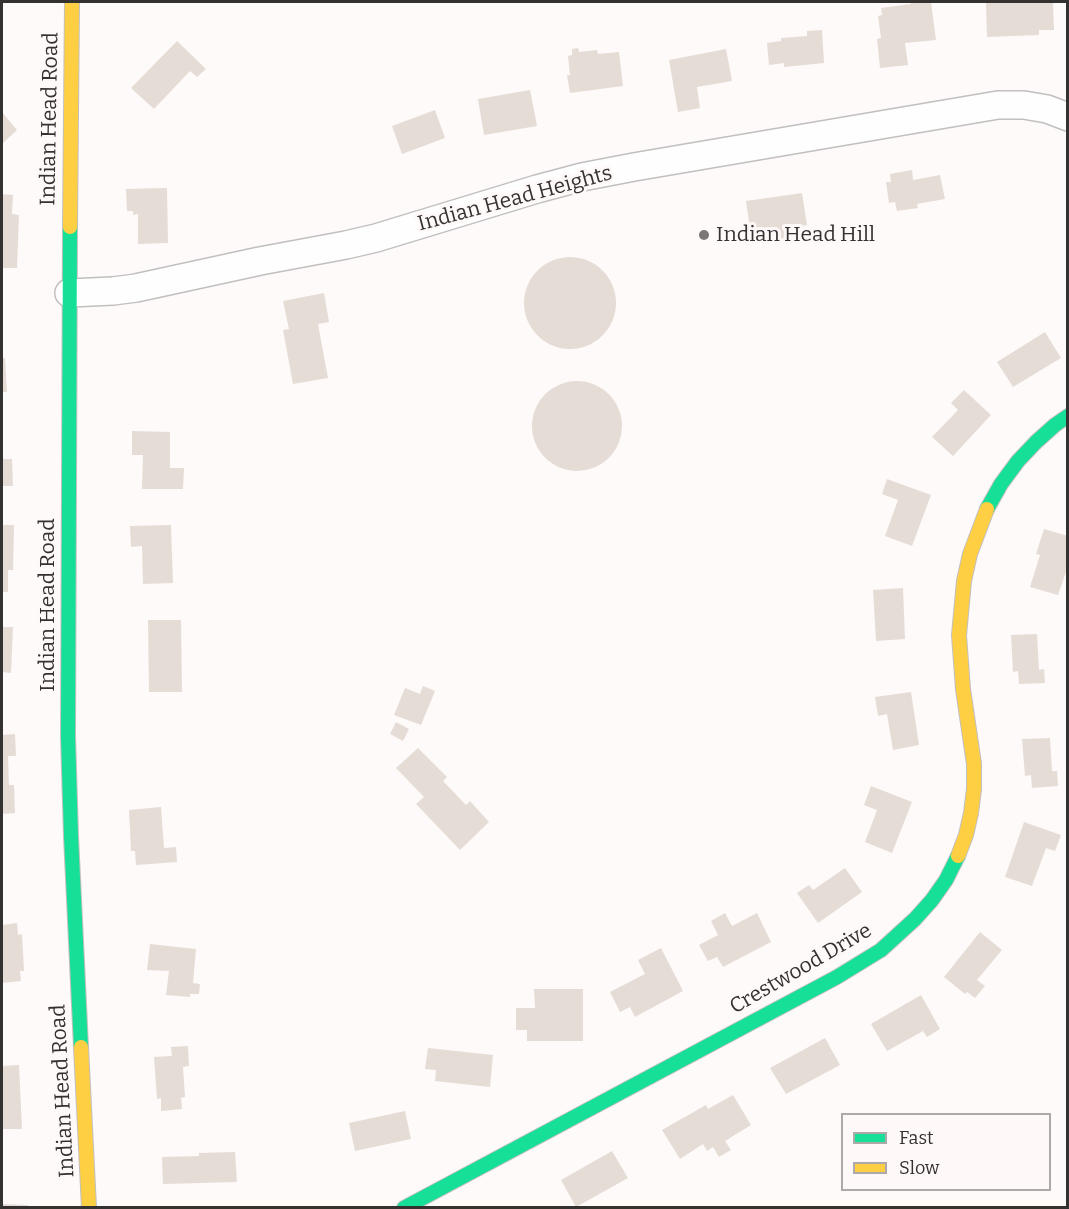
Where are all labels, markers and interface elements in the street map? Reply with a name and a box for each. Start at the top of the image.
street label: Indian Head Road [36,32,64,206]
street label: Indian Head Heights [415,161,615,237]
place label: Indian Head Hill [716,222,875,248]
marker: Indian Head Hill [697,228,711,242]
street label: Indian Head Road [35,518,61,692]
street label: Crestwood Drive [726,918,876,1020]
street label: Indian Head Road [46,1004,80,1178]
legend [841,1113,1051,1191]
text: Fast [899,1127,934,1149]
text: Slow [899,1157,939,1179]

